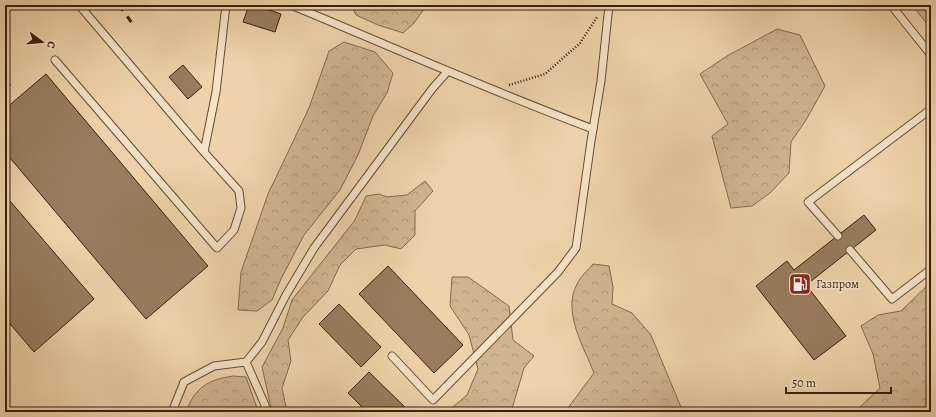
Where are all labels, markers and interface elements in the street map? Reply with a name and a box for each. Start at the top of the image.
north arrow [22,22,62,62]
text: С [43,39,59,50]
fuel station icon: Газпром [787,271,813,297]
place label: Газпром [816,276,859,292]
scale bar [786,369,891,395]
text: 50 m [792,375,816,391]

